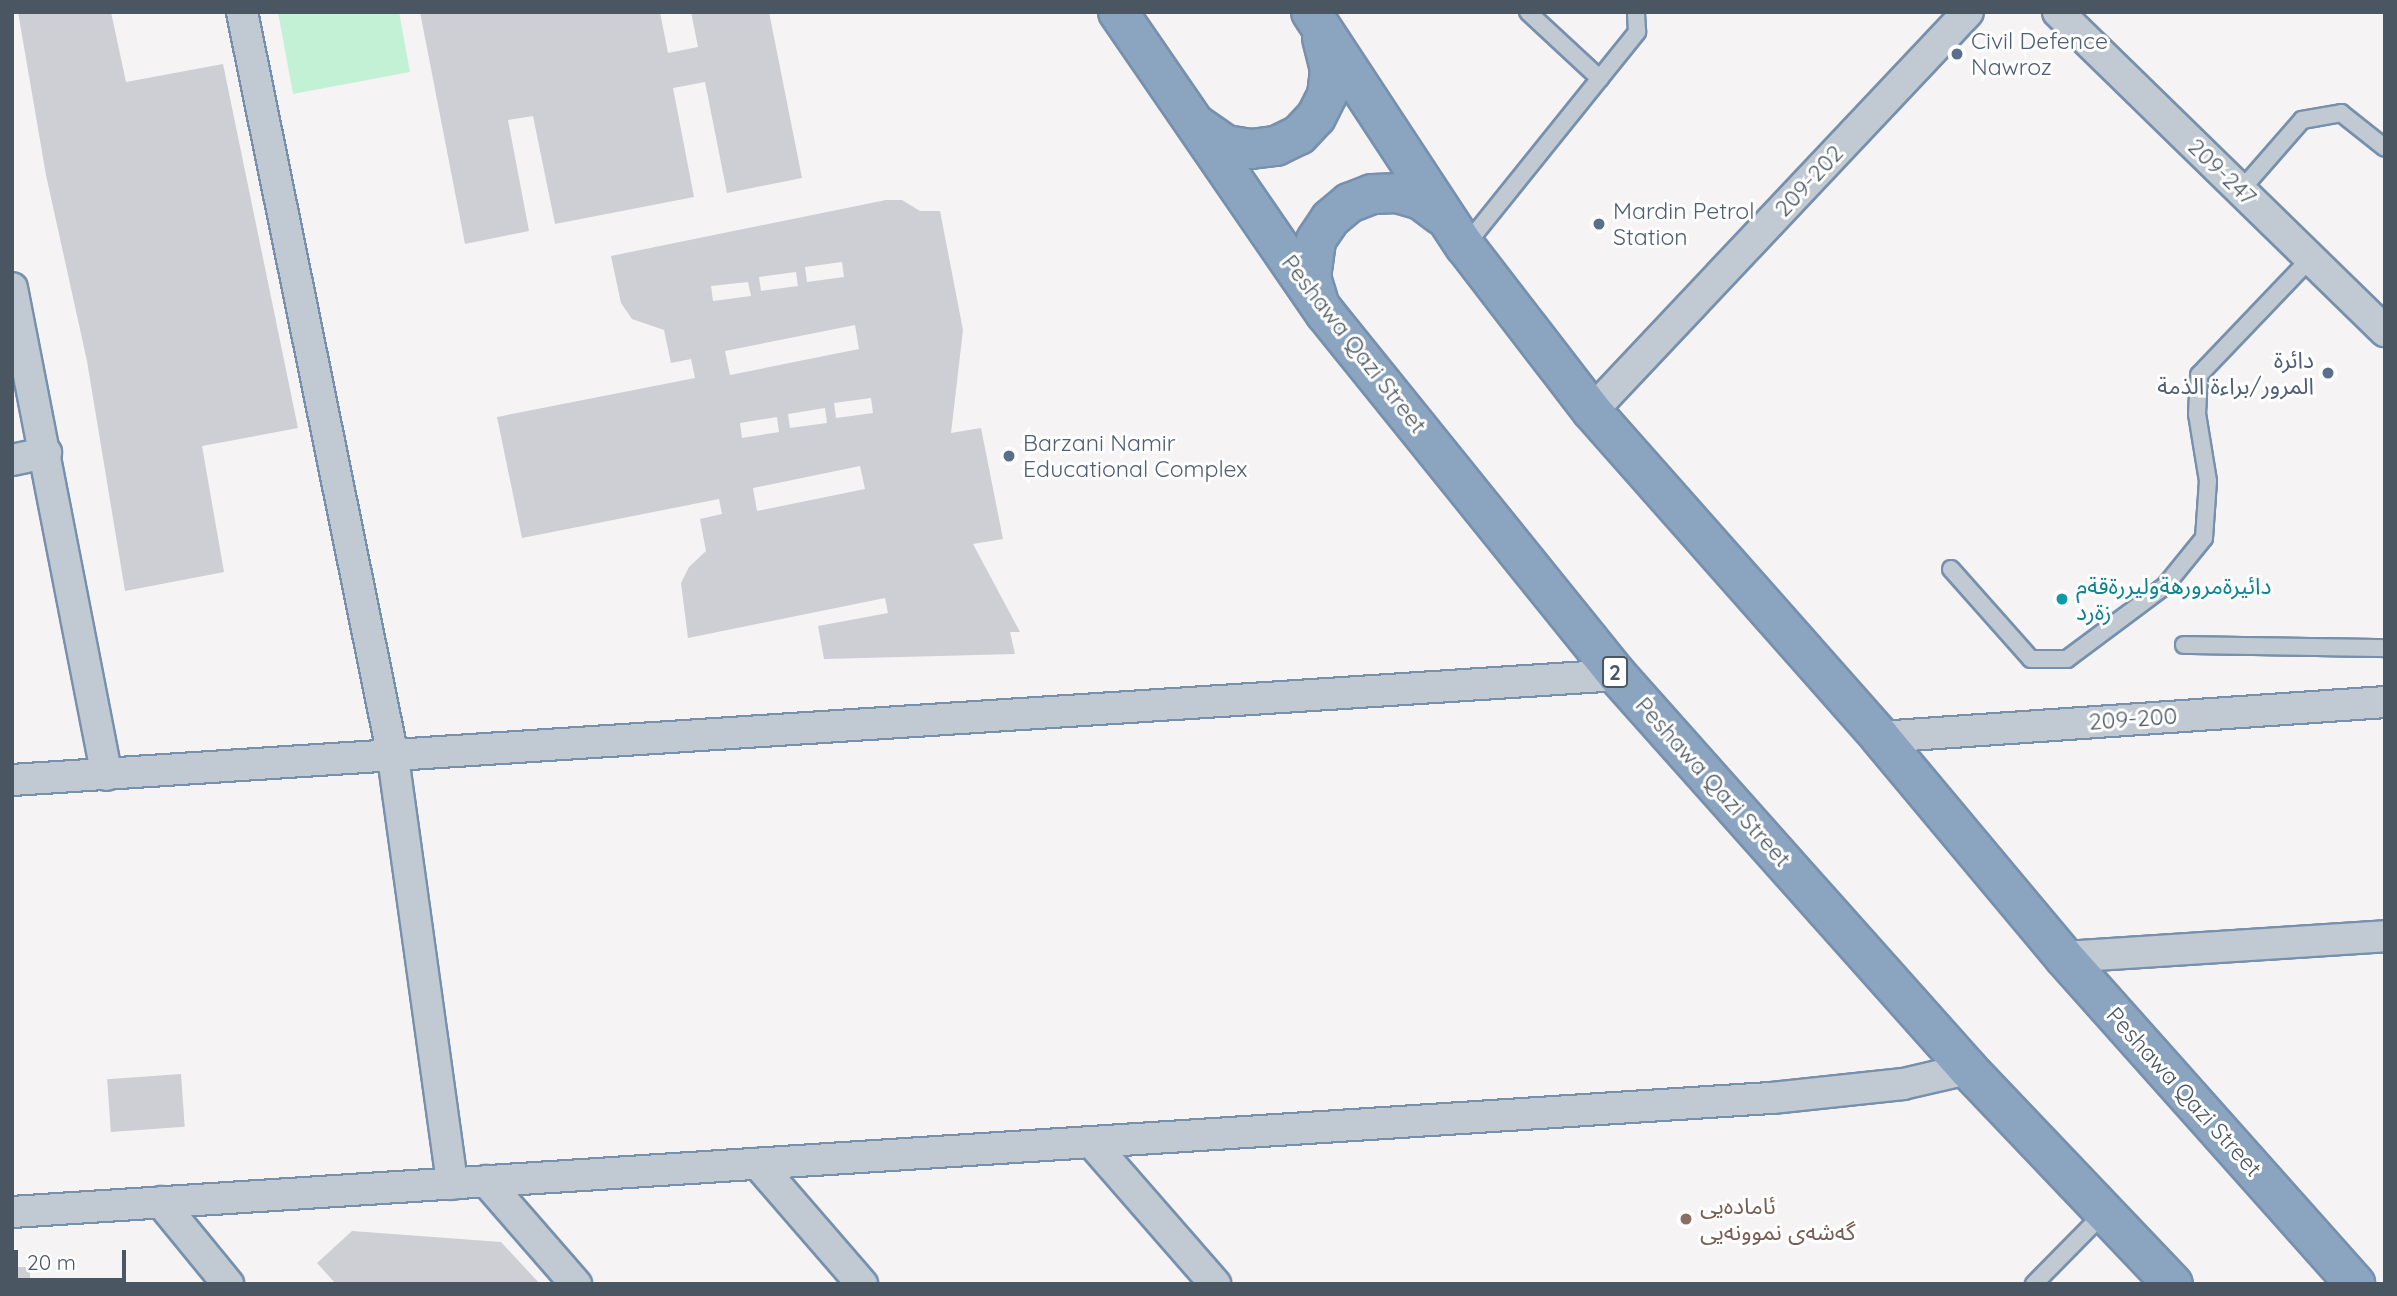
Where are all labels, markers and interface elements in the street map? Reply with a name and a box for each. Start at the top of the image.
place label: Civil Defence Nawroz [1971,27,2108,81]
marker: Civil Defence Nawroz [1949,46,1965,62]
street label: 209-247 [2182,133,2262,211]
street label: 209-202 [1769,140,1849,222]
place label: Mardin Petrol Station [1613,197,1755,251]
marker: Mardin Petrol Station [1591,216,1607,232]
street label: Peshawa Qazi Street [1276,249,1432,439]
place label: دائرة المرور/براءة الذمة [2157,346,2314,400]
marker: دائرة المرور/براءة الذمة [2320,365,2336,381]
place label: Barzani Namir Educational Complex [1023,429,1247,483]
marker: Barzani Namir Educational Complex [1001,448,1017,464]
place label: دائيرةمرورهةوليررةقةم زةرد [2076,572,2271,626]
marker: دائيرةمرورهةوليررةقةم زةرد [2054,591,2070,607]
road number: 2 [1601,654,1629,690]
street label: Peshawa Qazi Street [1630,692,1796,872]
street label: 209-200 [2088,702,2178,736]
street label: Peshawa Qazi Street [2101,1002,2267,1182]
place label: ئامادەیی گەشەی نموونەیی [1700,1192,1855,1246]
marker: ئامادەیی گەشەی نموونەیی [1678,1211,1694,1227]
scale bar [18,1236,130,1280]
text: 20 m [27,1249,76,1275]

